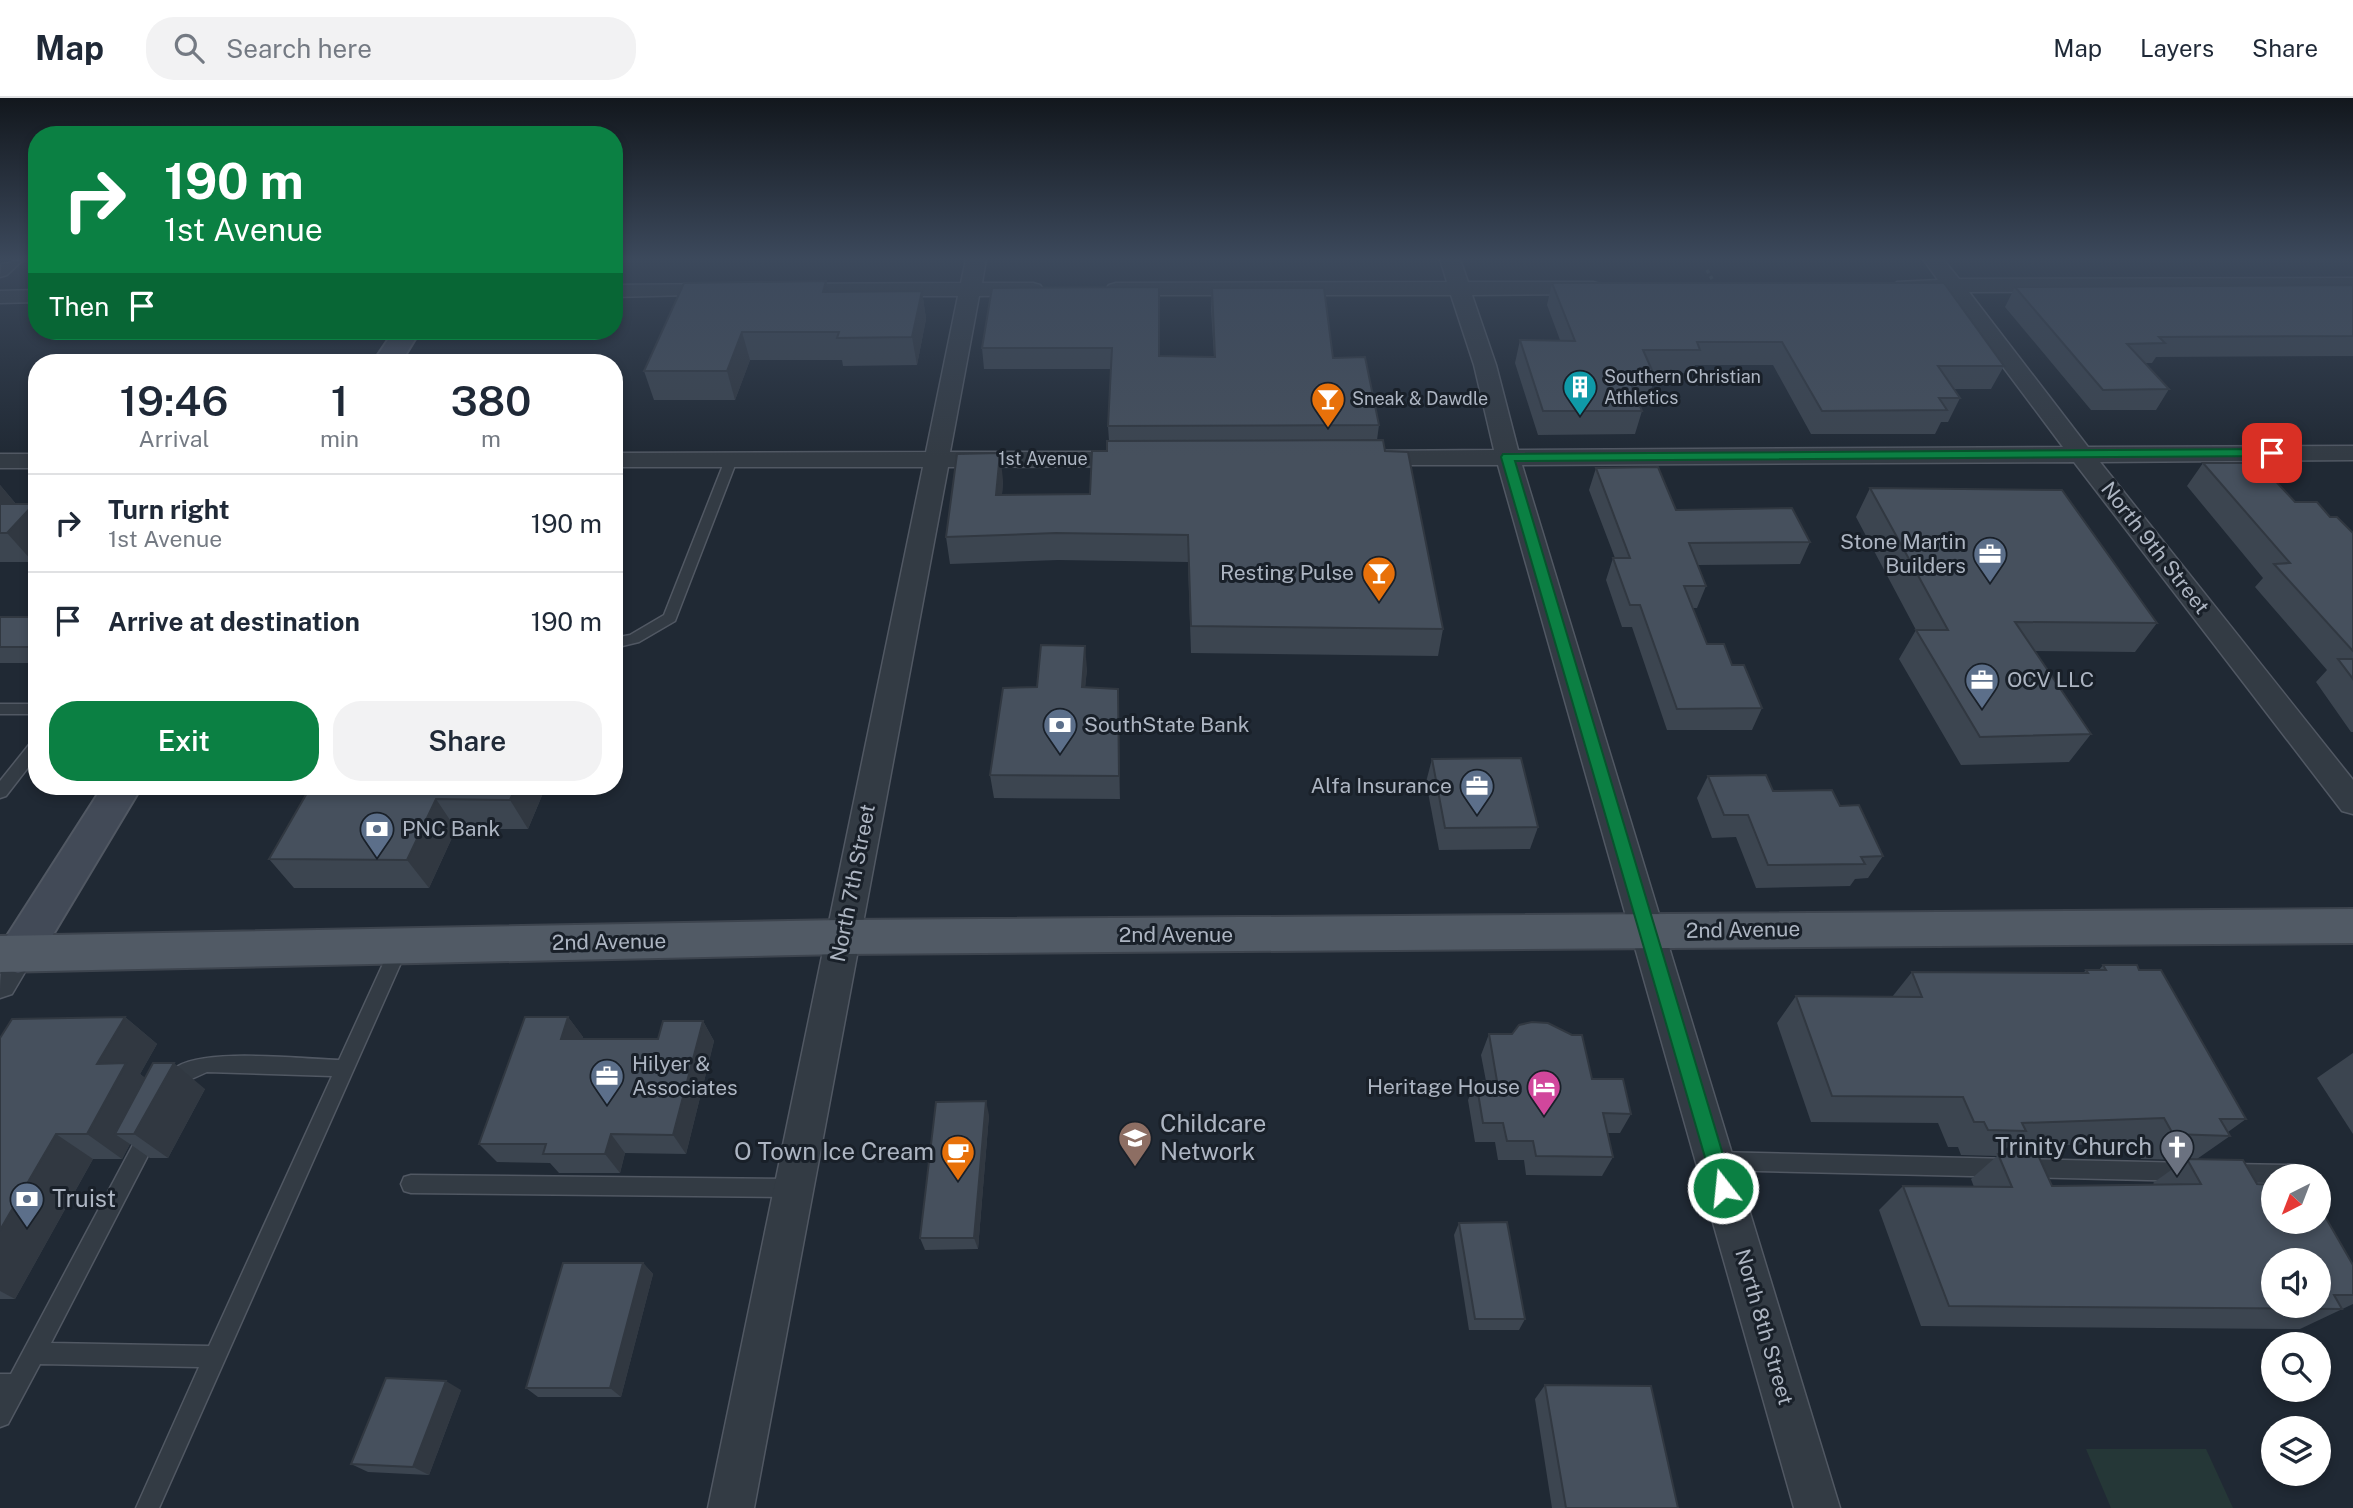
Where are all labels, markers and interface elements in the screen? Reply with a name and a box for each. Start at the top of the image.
search box [146,17,636,80]
text: Map [35,29,104,67]
icon: search [170,29,208,67]
text: Search here [226,33,372,64]
text: Map [2053,34,2102,62]
text: Layers [2140,34,2214,62]
text: Share [2252,34,2318,62]
text: 190 m [164,152,304,210]
icon: right [49,154,140,245]
text: 1st Avenue [164,211,323,248]
icon: arrive [123,287,161,325]
text: Then [49,291,109,322]
place label: Southern Christian Athletics [1604,366,1761,408]
building icon: Southern Christian Athletics [1561,368,1599,417]
text: 19:46 [120,376,228,425]
text: 1 [331,376,348,425]
text: 380 [450,376,531,425]
bar icon: Sneak & Dawdle [1309,380,1347,429]
place label: Sneak & Dawdle [1352,388,1488,409]
pin [2242,423,2302,483]
text: Arrival [138,425,209,452]
text: min [320,425,359,452]
text: m [481,425,501,452]
icon: arrive [2253,434,2291,472]
street label: 1st Avenue [998,448,1088,469]
street label: North 9th Street [2096,477,2215,619]
text: Turn right [108,494,230,525]
icon: right [49,504,87,542]
text: 190 m [531,508,602,539]
text: 1st Avenue [108,525,222,552]
place label: Stone Martin Builders [1840,529,1966,578]
office icon: Stone Martin Builders [1971,535,2009,584]
bar icon: Resting Pulse [1360,554,1398,603]
place label: Resting Pulse [1220,560,1354,585]
icon: arrive [49,602,87,640]
text: Arrive at destination [108,606,360,637]
text: 190 m [531,606,602,637]
office icon: OCV LLC [1963,661,2001,710]
place label: OCV LLC [2007,667,2094,692]
button: Exit [49,701,319,781]
button: Share [333,701,602,781]
bank icon: SouthState Bank [1041,706,1079,755]
place label: SouthState Bank [1084,712,1250,737]
office icon: Alfa Insurance [1458,767,1496,816]
place label: Alfa Insurance [1310,773,1452,798]
street label: North 7th Street [825,802,880,964]
bank icon: PNC Bank [358,810,396,859]
place label: PNC Bank [402,816,501,841]
street label: 2nd Avenue [1686,916,1800,943]
street label: 2nd Avenue [1119,922,1233,947]
street label: 2nd Avenue [552,928,666,955]
place label: Hilyer & Associates [632,1051,738,1100]
office icon: Hilyer & Associates [588,1057,626,1106]
hotel icon: Heritage House [1525,1068,1563,1117]
place label: Heritage House [1367,1074,1520,1099]
place label: Childcare Network [1160,1109,1266,1165]
school or university icon: Childcare Network [1116,1119,1154,1168]
church icon: Trinity Church [2158,1128,2196,1177]
place label: Trinity Church [1995,1132,2152,1160]
cafe icon: O Town Ice Cream [939,1133,977,1182]
place label: O Town Ice Cream [734,1137,934,1165]
position arrow [1686,1151,1760,1225]
north arrow [2261,1164,2331,1234]
map controls [2261,1164,2331,1486]
bank icon: Truist [8,1180,46,1229]
place label: Truist [52,1184,116,1212]
street label: North 8th Street [1730,1246,1799,1408]
button: sound [2261,1248,2331,1318]
button: search [2261,1332,2331,1402]
button: layers [2261,1416,2331,1486]

